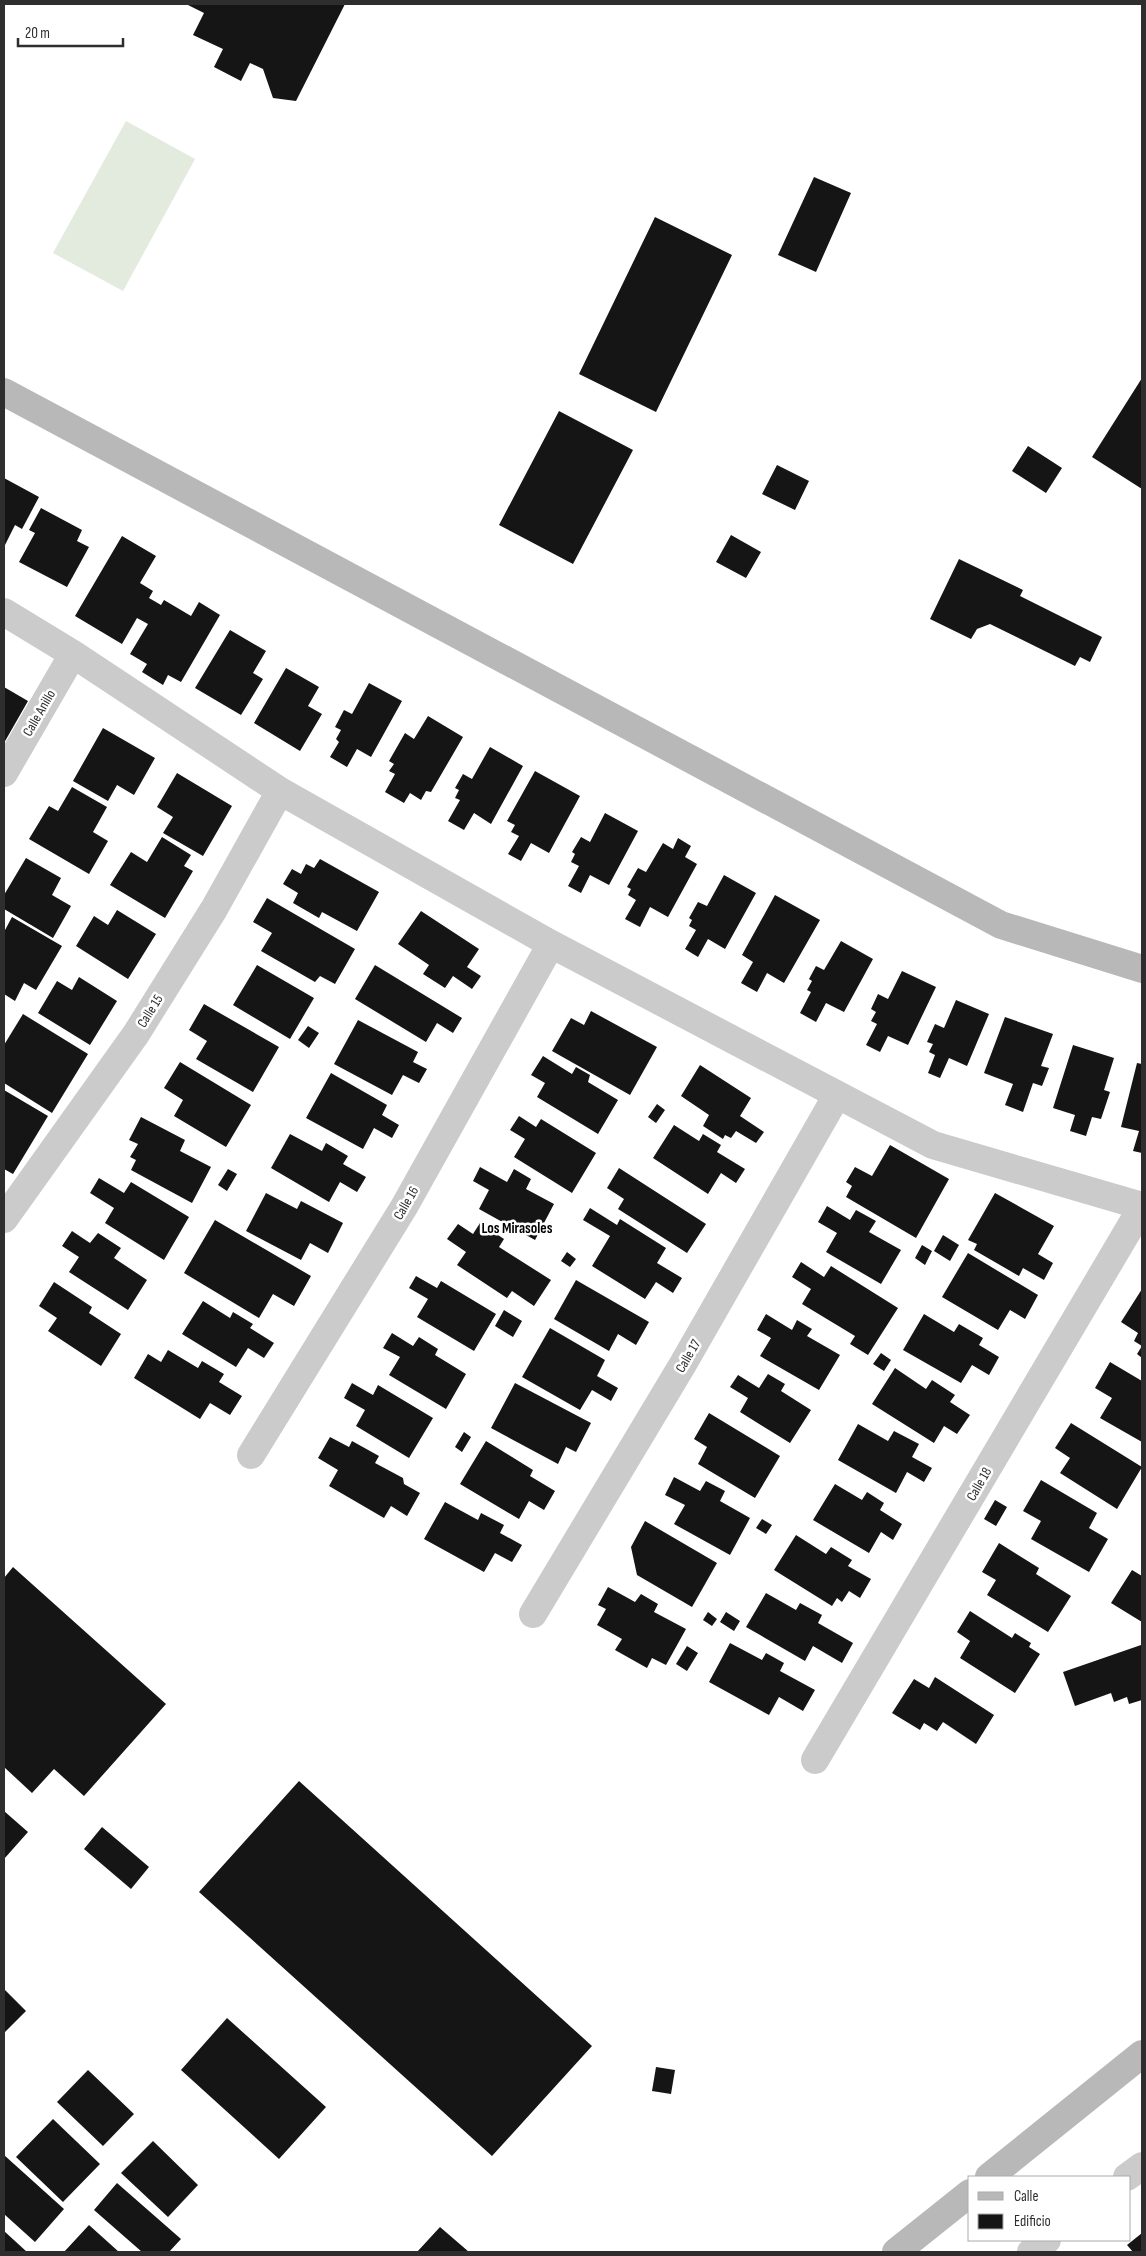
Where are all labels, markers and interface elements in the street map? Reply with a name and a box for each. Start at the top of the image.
scale bar [18,15,122,47]
text: 20 m [25,24,50,43]
street label: Calle Anillo [19,687,59,739]
street label: Calle 15 [133,991,167,1031]
street label: Calle 16 [390,1183,422,1223]
district label: Los Mirasoles [481,1219,553,1238]
street label: Calle 17 [672,1336,704,1376]
street label: Calle 18 [963,1464,995,1504]
legend [968,2176,1131,2241]
text: Calle [1014,2187,1038,2206]
text: Edificio [1014,2212,1051,2231]

